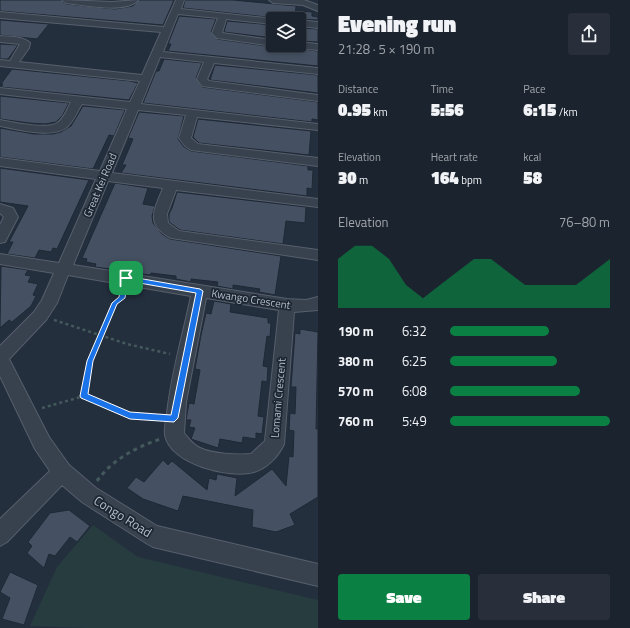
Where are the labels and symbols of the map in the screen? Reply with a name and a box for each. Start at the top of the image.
street label: Great Kei Road [79,150,121,219]
pin [109,261,143,295]
street label: Kwango Crescent [210,285,292,313]
street label: Lomami Crescent [267,357,289,439]
street label: Congo Road [90,490,156,542]

